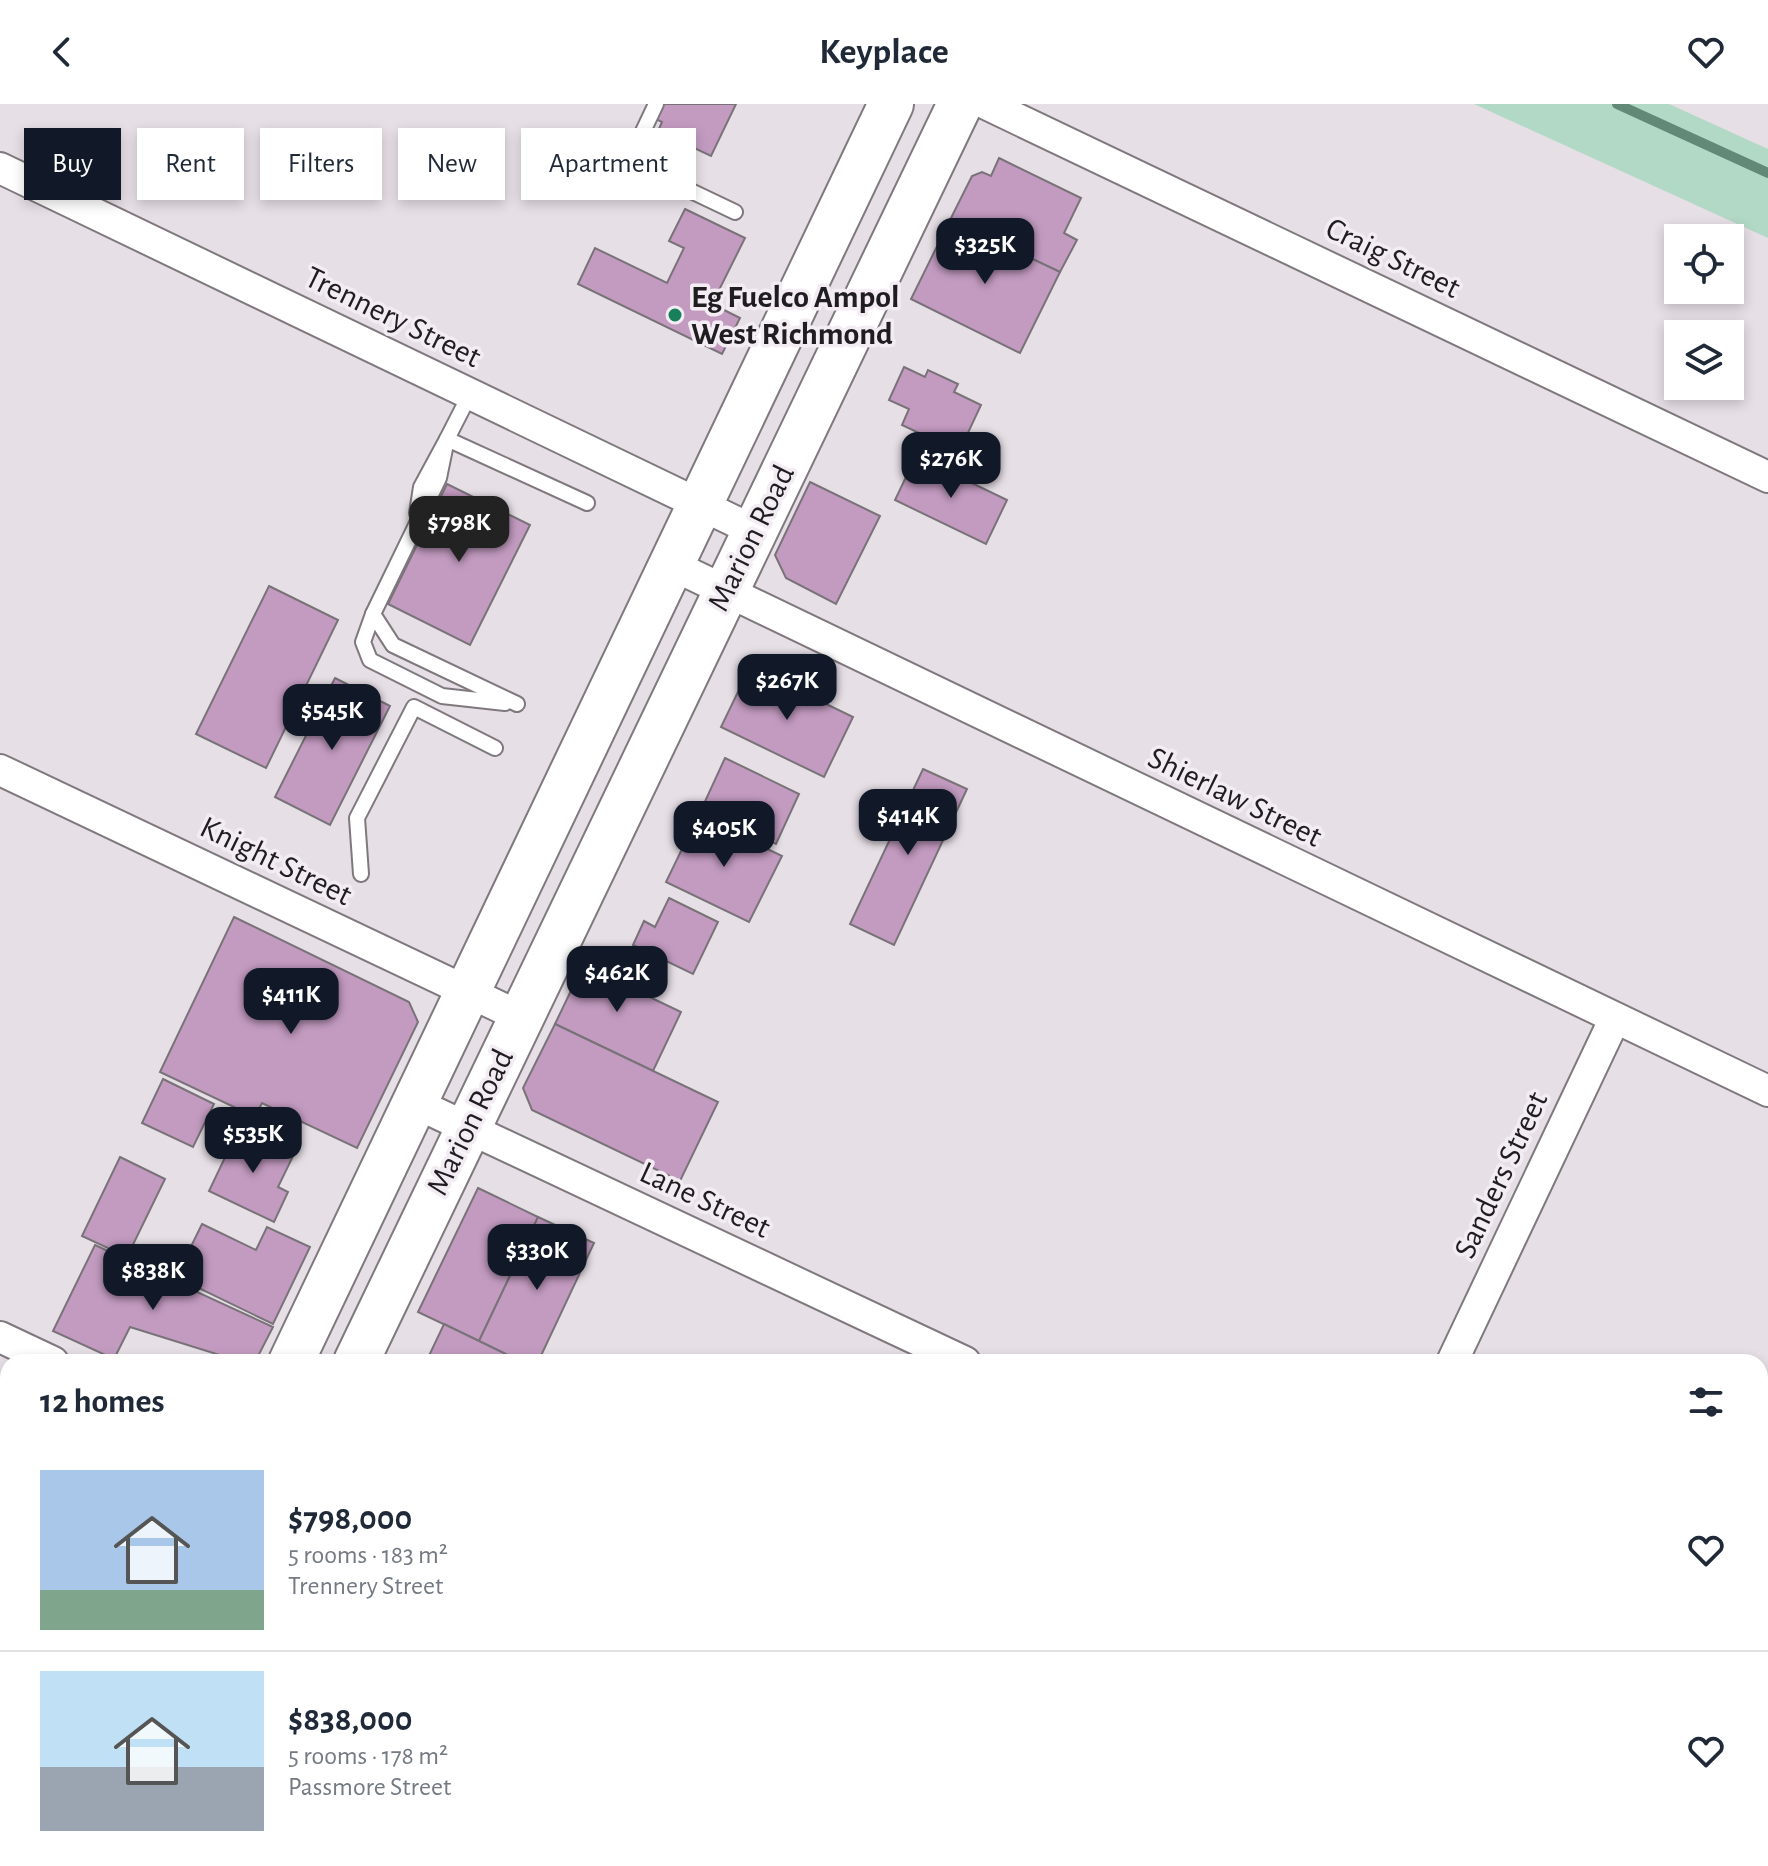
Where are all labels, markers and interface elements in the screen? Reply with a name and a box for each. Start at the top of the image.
icon: back [40,30,84,74]
icon: heart [1684,30,1728,74]
text: Keyplace [819,34,949,70]
chip: Buy [24,128,121,200]
chip: Rent [137,128,244,200]
chip: Filters [260,128,382,200]
chip: New [398,128,505,200]
chip: Apartment [521,128,696,200]
street label: Craig Street [1321,212,1465,304]
pin: $325K [929,218,1041,286]
map controls [1664,224,1744,400]
button: locate [1664,224,1744,304]
text: $325K [954,231,1016,257]
street label: Trennery Street [300,261,486,373]
place label: Eg Fuelco Ampol West Richmond [691,281,899,350]
marker: Eg Fuelco Ampol West Richmond [666,306,684,324]
button: layers [1664,320,1744,400]
pin: $276K [895,432,1007,500]
text: $276K [920,445,982,471]
street label: Marion Road [702,460,800,616]
pin: $798K [403,496,515,564]
text: $798K [427,509,491,535]
pin: $267K [731,654,843,722]
text: $267K [756,667,818,693]
pin: $545K [276,684,388,752]
text: $545K [301,697,363,723]
street label: Shierlaw Street [1143,741,1327,853]
pin: $414K [852,789,964,857]
pin: $405K [668,801,780,869]
text: $414K [877,802,939,828]
street label: Knight Street [195,811,357,911]
text: $405K [692,814,756,840]
pin: $462K [561,946,673,1014]
text: $462K [585,959,649,985]
pin: $411K [235,968,347,1036]
text: $411K [262,981,320,1007]
street label: Marion Road [421,1044,519,1200]
street label: Sanders Street [1449,1087,1553,1263]
pin: $535K [197,1107,309,1175]
text: $535K [223,1120,283,1146]
street label: Lane Street [635,1156,775,1244]
pin: $330K [481,1224,593,1292]
text: $330K [506,1237,568,1263]
pin: $838K [97,1244,209,1312]
text: $838K [121,1257,185,1283]
icon: filters [1684,1380,1728,1424]
text: 12 homes [40,1385,165,1419]
icon: home [104,1502,200,1598]
text: $798,000 [288,1502,412,1536]
icon: heart [1684,1528,1728,1572]
text: 5 rooms · 183 m² [288,1542,448,1568]
text: Trennery Street [288,1573,443,1599]
icon: home [104,1703,200,1799]
text: $838,000 [288,1703,412,1737]
icon: heart [1684,1729,1728,1773]
text: 5 rooms · 178 m² [288,1743,448,1769]
text: Passmore Street [288,1774,451,1800]

